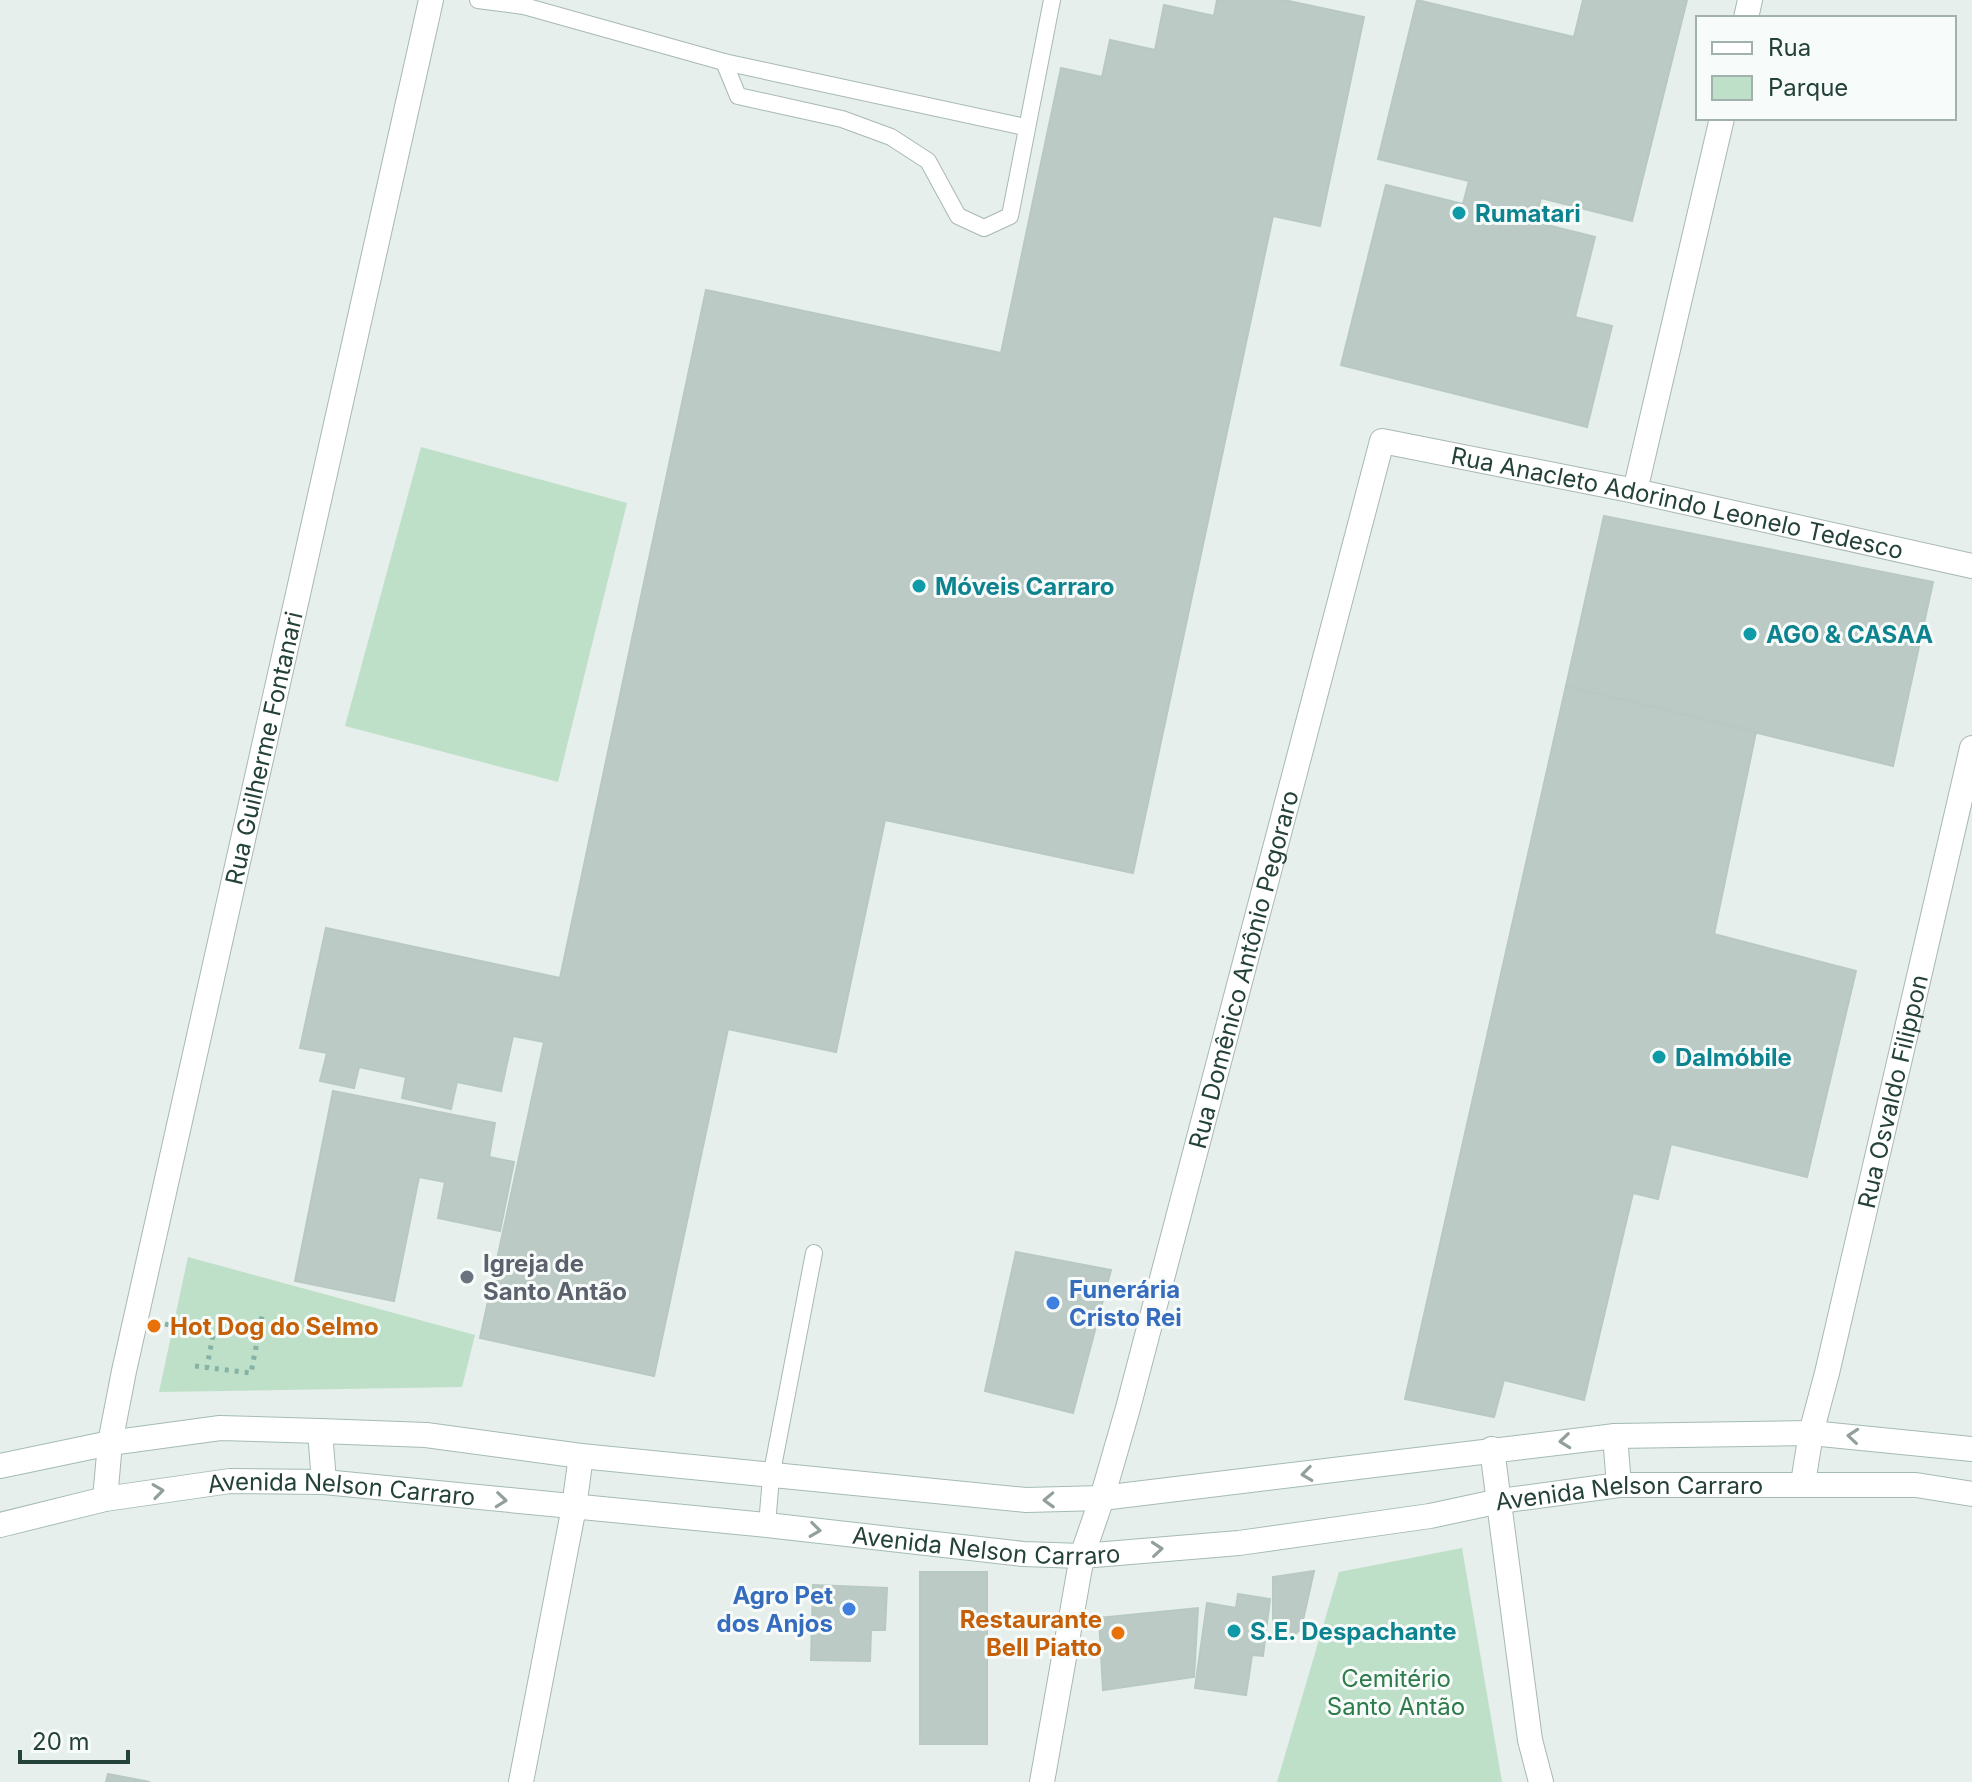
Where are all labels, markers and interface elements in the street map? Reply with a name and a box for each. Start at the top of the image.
legend [1696,16,1956,120]
text: Rua [1768,33,1811,62]
text: Parque [1768,73,1848,102]
place label: Rumatari [1475,199,1581,228]
marker: Rumatari [1450,204,1468,222]
street label: Rua Anacleto Adorindo Leonelo Tedesco [1449,441,1906,565]
place label: Móveis Carraro [935,572,1114,601]
marker: Móveis Carraro [910,577,928,595]
street label: Rua Guilherme Fontanari [219,609,308,887]
place label: AGO & CASAA [1766,620,1933,649]
marker: AGO & CASAA [1741,625,1759,643]
street label: Rua Domênico Antônio Pegoraro [1182,787,1304,1152]
street label: Rua Osvaldo Filippon [1851,972,1934,1211]
place label: Dalmóbile [1675,1043,1792,1072]
marker: Dalmóbile [1650,1048,1668,1066]
place label: Igreja de Santo Antão [483,1249,627,1306]
marker: Igreja de Santo Antão [458,1268,476,1286]
place label: Funerária Cristo Rei [1069,1275,1182,1332]
marker: Funerária Cristo Rei [1044,1294,1062,1312]
place label: Hot Dog do Selmo [170,1312,379,1341]
marker: Hot Dog do Selmo [145,1317,163,1335]
one-way arrow [1846,1428,1859,1445]
one-way arrow [1558,1432,1571,1449]
street label: Avenida Nelson Carraro [205,1466,477,1511]
one-way arrow [1300,1466,1313,1483]
street label: Avenida Nelson Carraro [1493,1470,1763,1516]
one-way arrow [151,1483,165,1500]
one-way arrow [494,1491,507,1508]
one-way arrow [1042,1491,1055,1508]
street label: Avenida Nelson Carraro [851,1520,1121,1571]
one-way arrow [808,1521,822,1538]
one-way arrow [1151,1541,1164,1558]
place label: Agro Pet dos Anjos [717,1581,833,1638]
marker: Agro Pet dos Anjos [840,1600,858,1618]
place label: Restaurante Bell Piatto [960,1605,1102,1662]
place label: S.E. Despachante [1250,1617,1456,1646]
marker: S.E. Despachante [1225,1622,1243,1640]
marker: Restaurante Bell Piatto [1109,1624,1127,1642]
park label: Cemitério Santo Antão [1327,1664,1465,1721]
scale bar [20,1714,128,1764]
text: 20 m [32,1727,90,1756]

